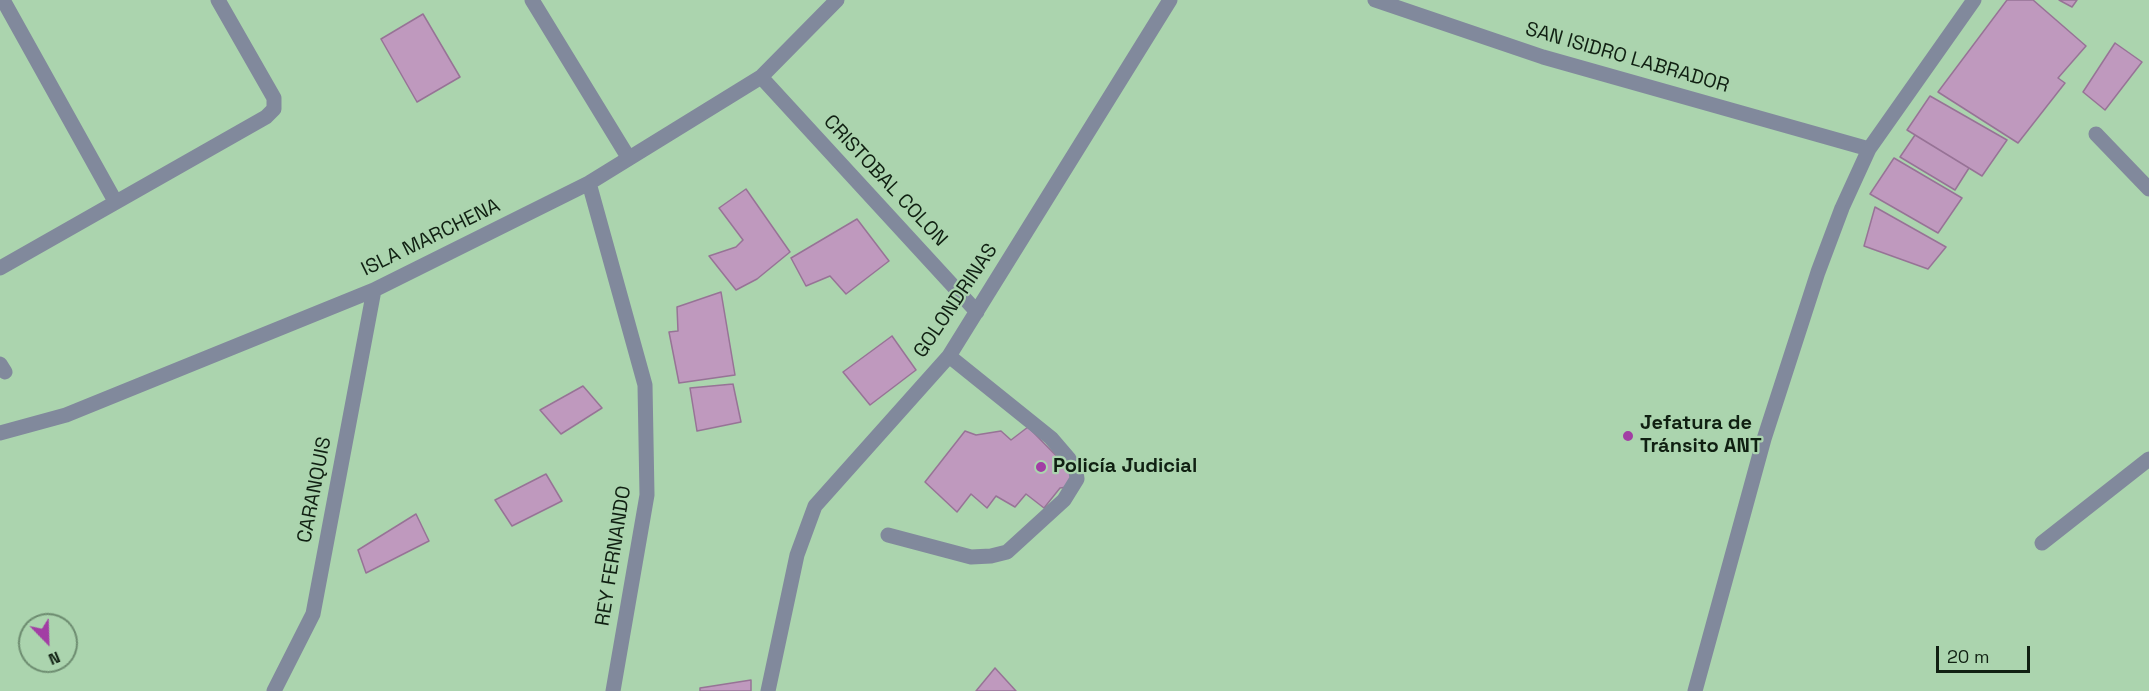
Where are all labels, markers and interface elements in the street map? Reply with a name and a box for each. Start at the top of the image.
street label: SAN ISIDRO LABRADOR [1522,17,1732,99]
street label: CRISTOBAL COLON [818,110,952,252]
street label: ISLA MARCHENA [358,194,504,282]
street label: GOLONDRINAS [909,239,1003,363]
place label: Jefatura de Tránsito ANT [1640,412,1762,459]
marker: Jefatura de Tránsito ANT [1621,429,1635,443]
street label: CARANQUIS [293,435,337,545]
place label: Policía Judicial [1053,455,1197,479]
marker: Policía Judicial [1034,460,1048,474]
street label: REY FERNANDO [591,484,637,628]
north arrow [18,613,78,673]
scale bar [1939,634,2034,672]
text: 20 m [1947,645,1990,668]
text: N [45,646,63,670]

